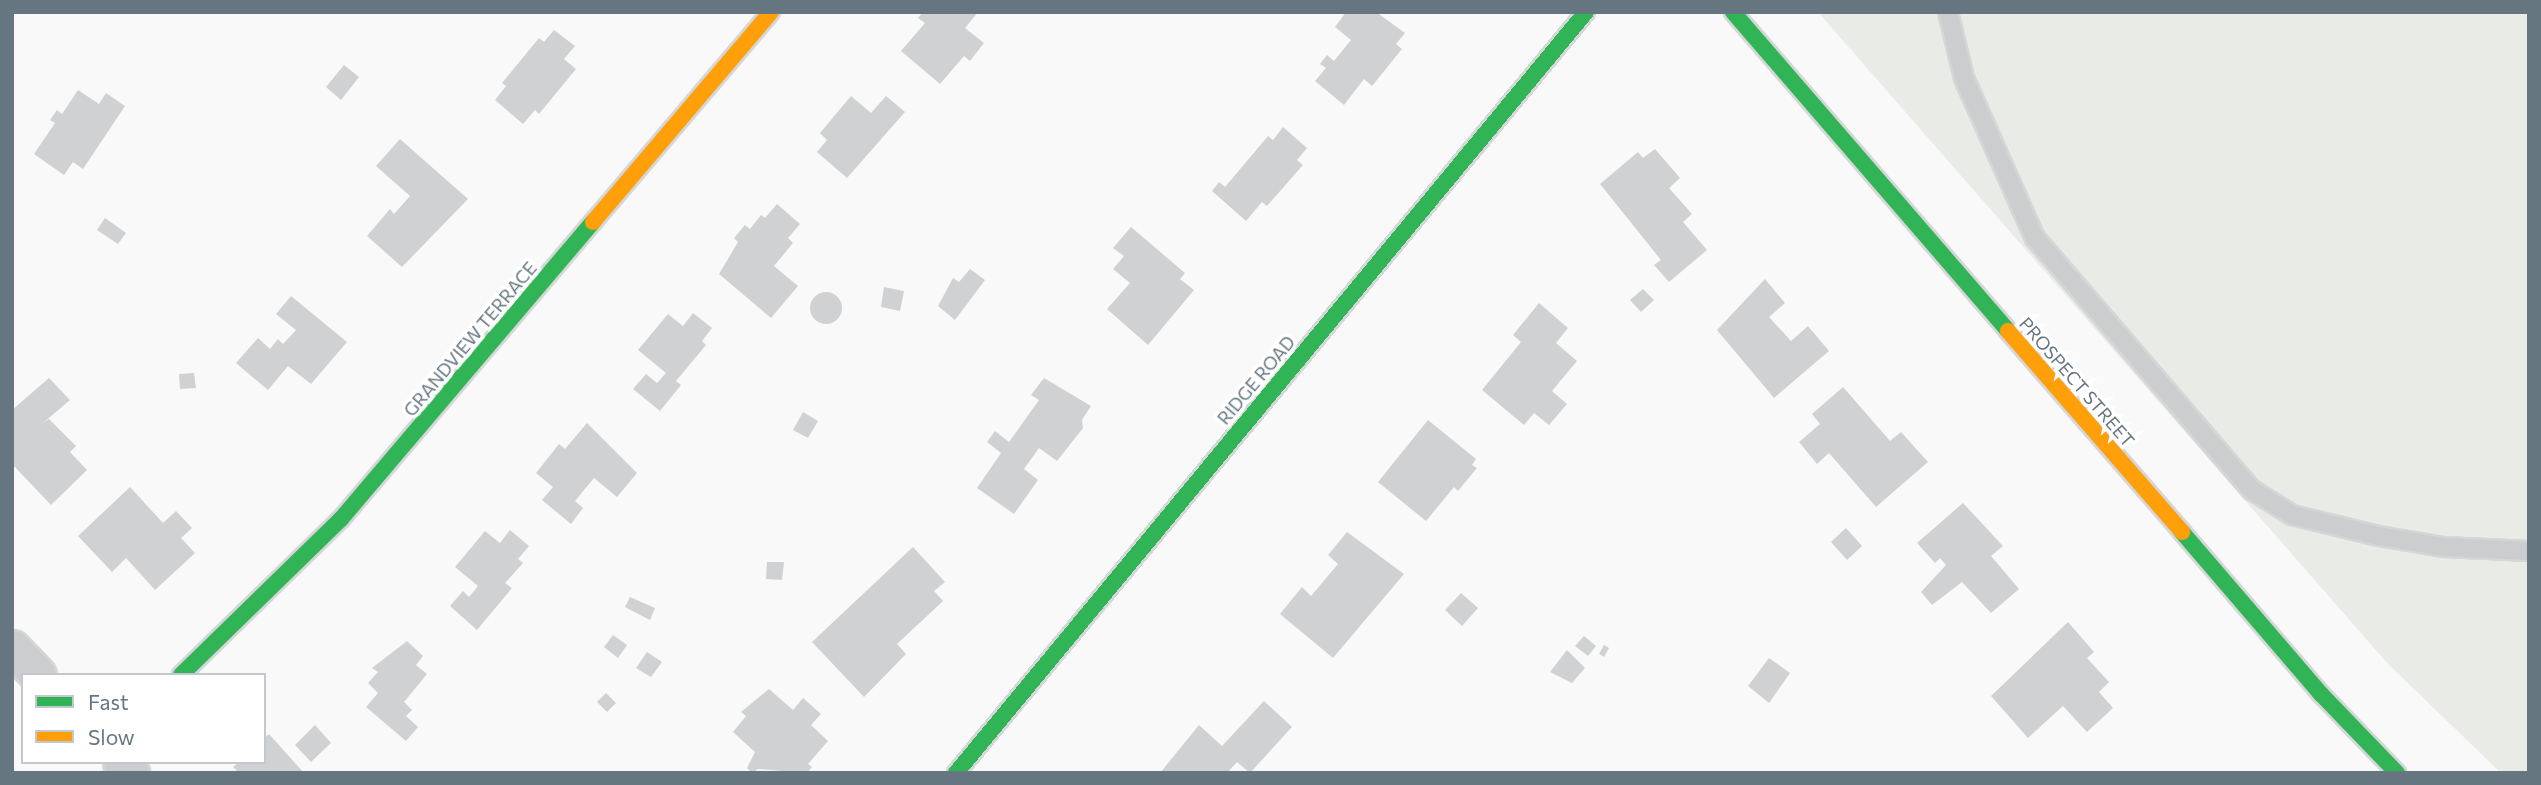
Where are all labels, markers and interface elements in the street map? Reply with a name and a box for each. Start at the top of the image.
street label: GRANDVIEW TERRACE [399,257,541,421]
street label: PROSPECT STREET [2015,313,2139,451]
street label: RIDGE ROAD [1213,331,1299,429]
legend [21,673,266,764]
text: Fast [88,689,129,714]
text: Slow [88,724,135,749]

